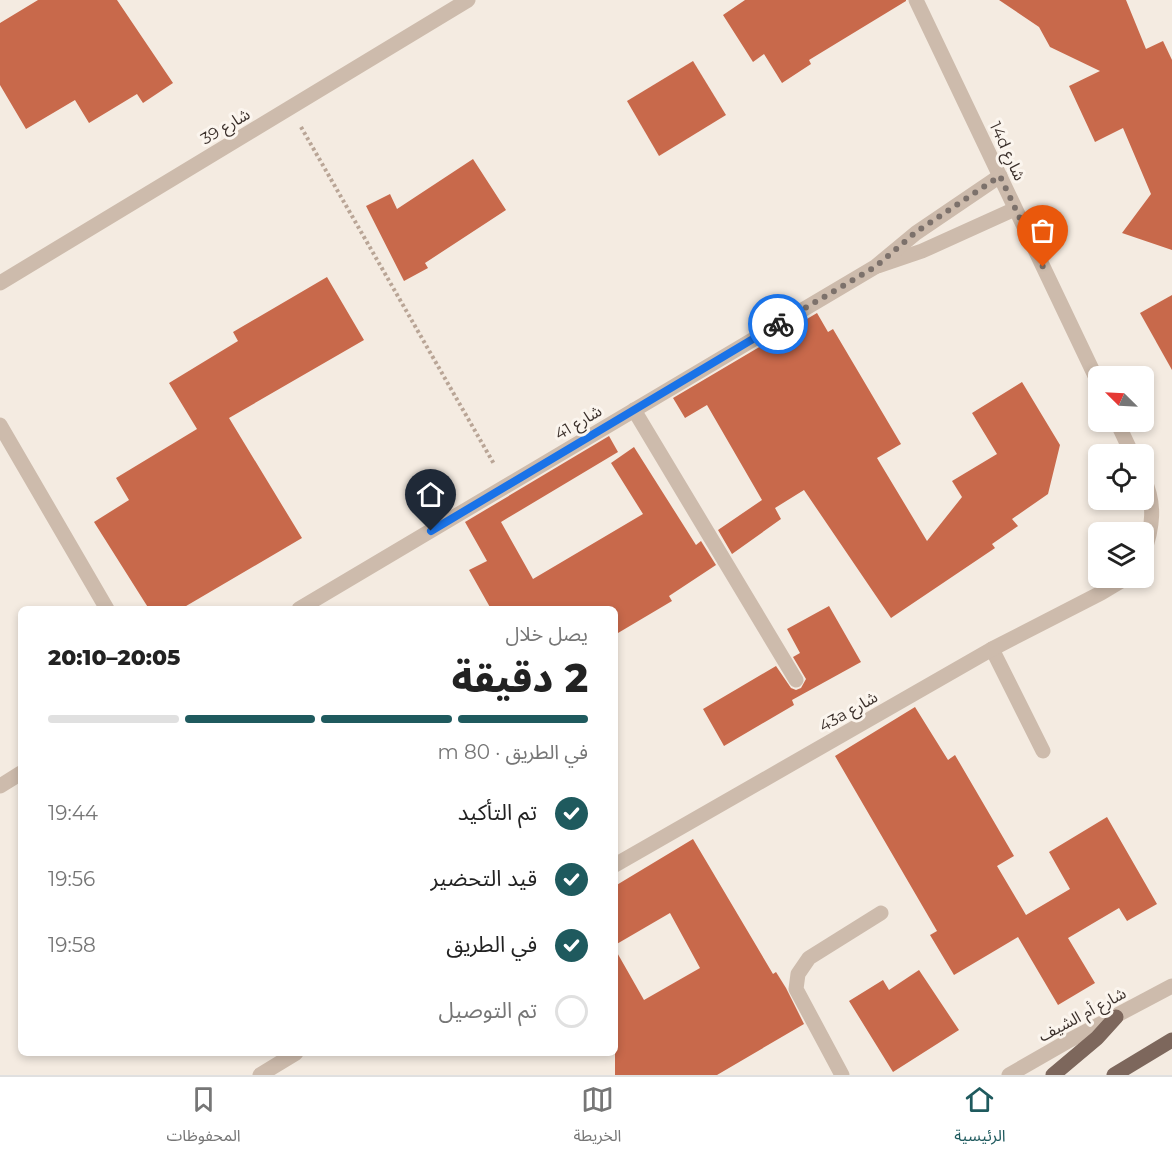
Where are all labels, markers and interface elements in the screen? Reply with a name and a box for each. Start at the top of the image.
street label: شارع 39 [197,104,255,151]
street label: 14d شارع [983,119,1029,185]
pin [1017,205,1068,267]
icon: bag [1026,214,1059,247]
courier [748,294,808,354]
icon: bike [762,308,795,341]
north arrow [1088,366,1154,432]
map controls [1088,366,1154,588]
street label: شارع 41 [551,401,607,446]
button: locate [1088,444,1154,510]
pin [405,469,456,531]
icon: home [414,478,447,511]
button: layers [1088,522,1154,588]
text: يصل خلال [506,622,588,646]
text: 20:05–20:10 [48,644,180,671]
text: 2 دقيقة [451,654,588,702]
street label: 43a شارع [816,687,882,738]
text: في الطريق · 80 m [437,740,588,764]
icon: check [555,797,588,830]
text: تم التأكيد [458,799,537,826]
text: 19:44 [48,801,98,825]
icon: check [555,863,588,896]
text: قيد التحضير [431,865,537,892]
text: 19:56 [48,867,95,891]
icon: check [555,929,588,962]
text: في الطريق [446,931,537,958]
text: 19:58 [48,933,96,957]
street label: شارع أم الشيف [1035,983,1131,1048]
text: تم التوصيل [439,997,537,1024]
tab: المحفوظات [166,1083,241,1153]
tab: الخريطة [573,1083,621,1153]
tab: الرئيسية [954,1083,1006,1153]

